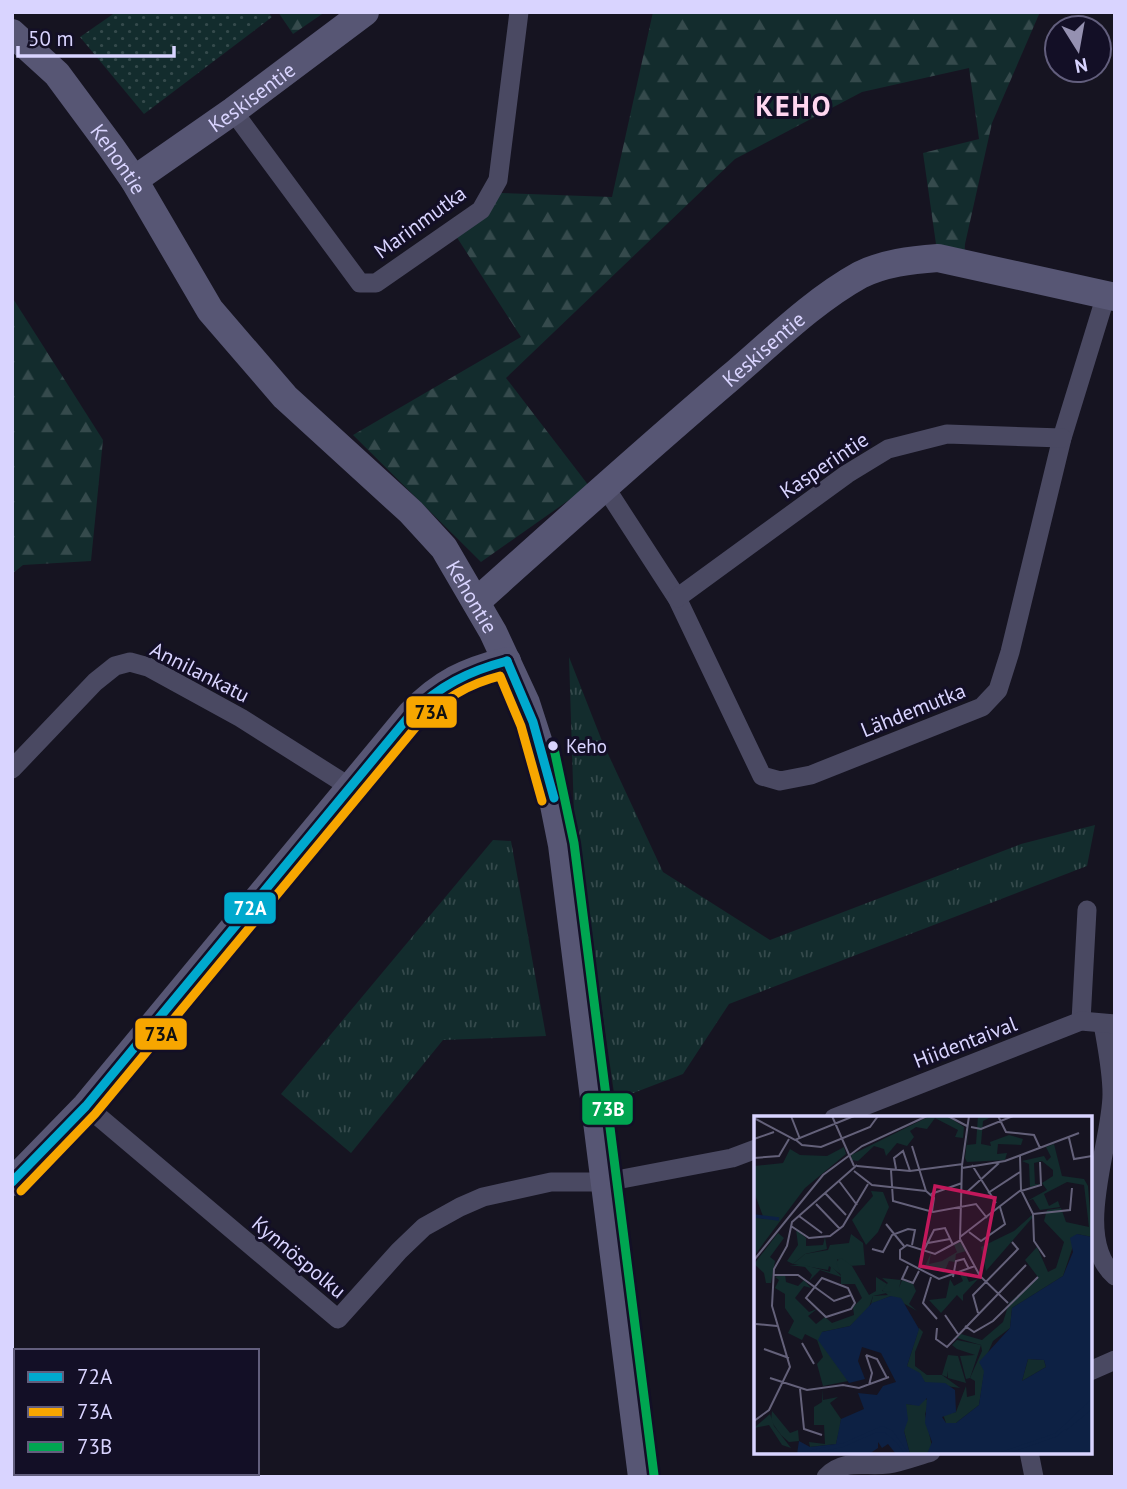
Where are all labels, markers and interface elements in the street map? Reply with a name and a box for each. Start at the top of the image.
scale bar [18,14,173,58]
north arrow [1043,14,1113,84]
text: 50 m [28,25,74,52]
text: N [1073,53,1090,79]
street label: Keskisentie [203,56,300,138]
district label: KEHO [756,87,832,124]
street label: Kehontie [85,118,153,199]
street label: Marinmutka [369,180,471,264]
street label: Keskisentie [716,305,810,392]
street label: Kasperintie [775,426,873,504]
street label: Kehontie [440,555,504,638]
street label: Annilankatu [146,635,254,709]
street label: Lähdemutka [857,677,969,743]
line badge: 73A [405,695,458,729]
text: 73A [414,700,448,724]
place label: Keho [566,734,607,758]
marker: Keho [546,739,560,753]
line badge: 72A [223,891,277,925]
text: 72A [233,896,267,920]
street label: Hiidentaival [909,1010,1021,1074]
line badge: 73A [134,1017,188,1051]
text: 73A [144,1022,178,1046]
line badge: 73B [581,1092,634,1126]
text: 73B [592,1097,624,1121]
inset map [754,1116,1092,1454]
street label: Kynnöspolku [246,1210,352,1304]
legend [14,1349,259,1475]
text: 72A [77,1363,113,1390]
text: 73A [77,1398,113,1425]
text: 73B [77,1433,112,1460]

